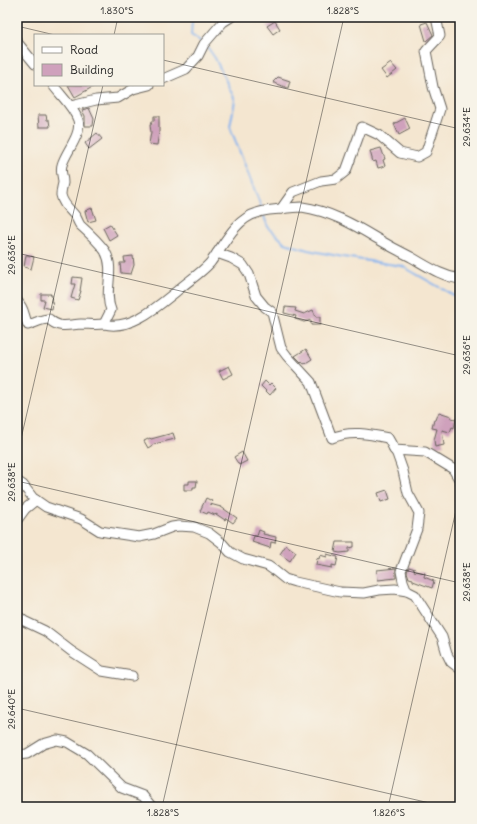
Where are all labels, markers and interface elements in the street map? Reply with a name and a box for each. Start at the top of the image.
text: 1.830°S [101,4,134,17]
text: 1.828°S [327,4,359,17]
legend [34,34,164,86]
text: Road [70,42,98,57]
text: Building [70,62,114,77]
text: 29.634°E [460,107,473,147]
text: 29.636°E [5,235,18,275]
text: 29.636°E [460,335,473,375]
text: 29.638°E [5,462,18,502]
text: 29.638°E [460,562,473,602]
text: 29.640°E [5,689,18,729]
text: 1.828°S [147,806,179,819]
text: 1.826°S [373,806,405,819]

